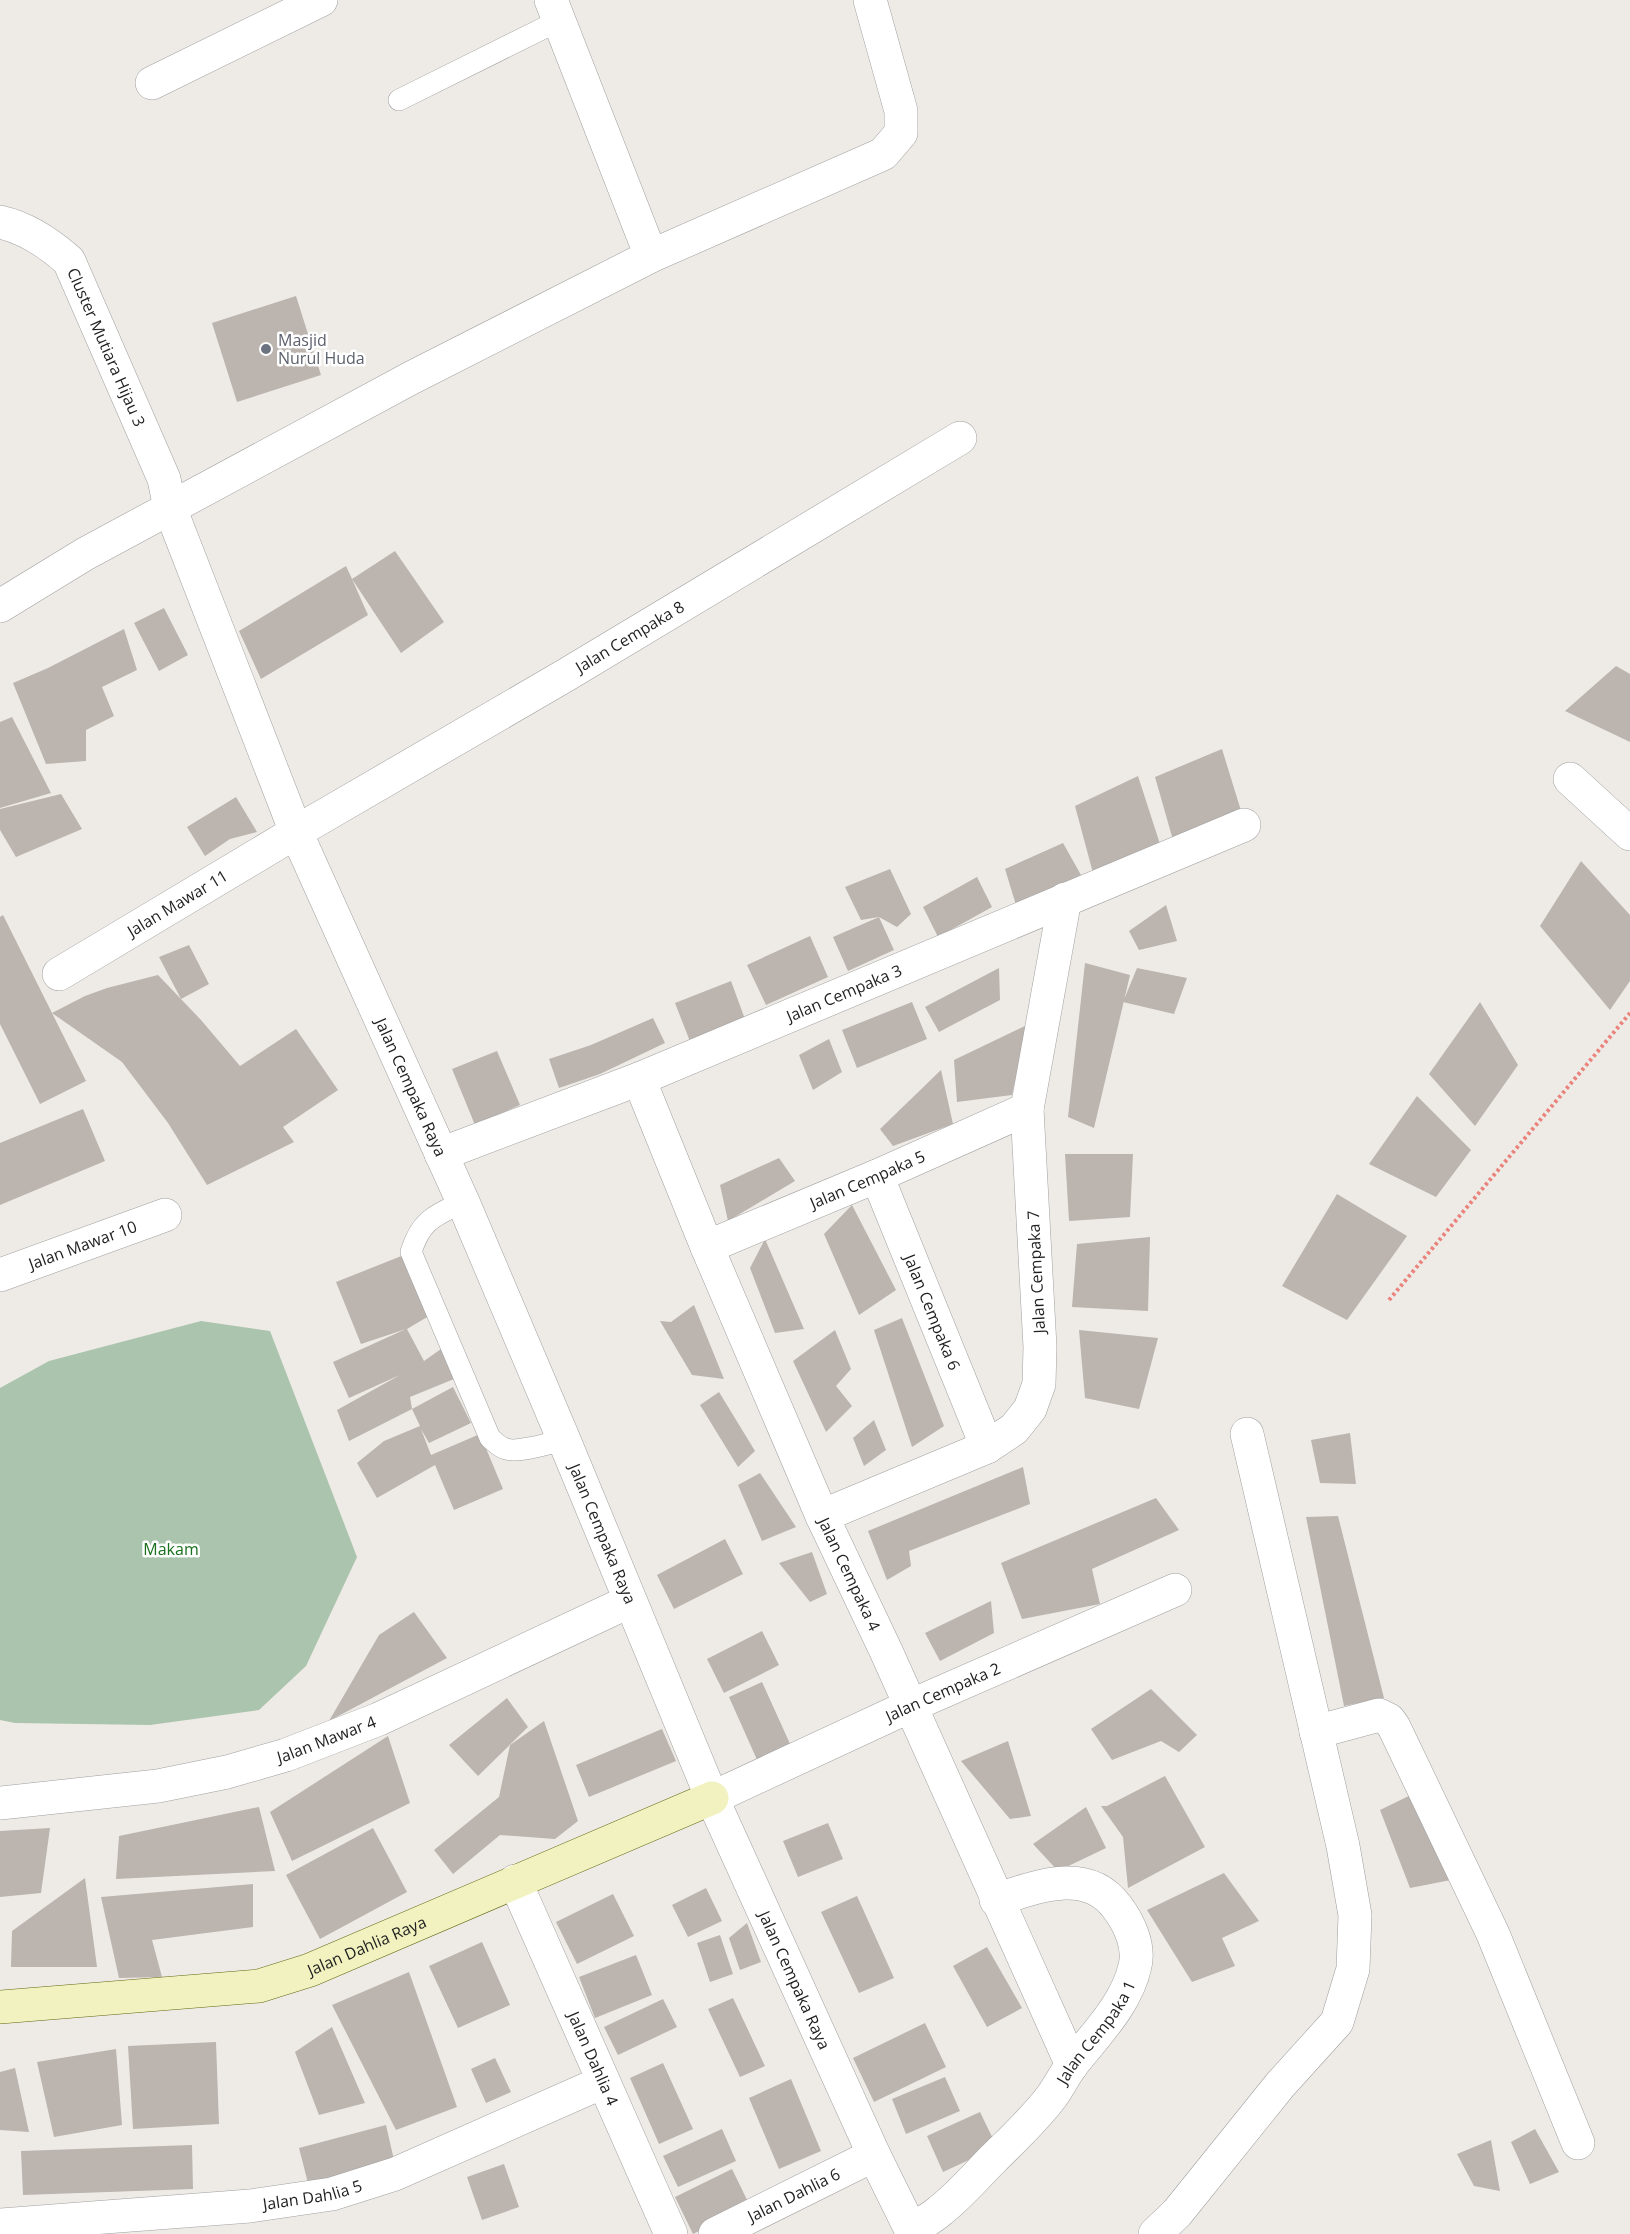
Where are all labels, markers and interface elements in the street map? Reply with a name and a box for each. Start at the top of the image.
street label: Cluster Mutiara Hijau 3 [62,264,151,430]
place label: Masjid Nurul Huda [278,329,365,369]
marker: Masjid Nurul Huda [259,342,273,356]
street label: Jalan Cempaka 8 [570,595,688,679]
street label: Jalan Mawar 11 [121,864,232,943]
street label: Jalan Cempaka 3 [781,959,905,1028]
street label: Jalan Cempaka Raya [369,1012,452,1160]
street label: Jalan Cempaka 5 [805,1145,928,1215]
street label: Jalan Cempaka 7 [1022,1210,1050,1336]
street label: Jalan Mawar 10 [24,1215,140,1275]
street label: Jalan Cempaka 6 [898,1249,966,1373]
street label: Jalan Cempaka Raya [563,1458,641,1607]
street label: Jalan Cempaka 4 [812,1512,886,1634]
park label: Makam [143,1538,199,1560]
street label: Jalan Cempaka 2 [880,1657,1004,1728]
street label: Jalan Mawar 4 [272,1710,379,1769]
street label: Jalan Cempaka Raya [753,1906,836,2053]
street label: Jalan Dahlia Raya [302,1911,430,1982]
street label: Jalan Cempaka 1 [1050,1977,1141,2090]
street label: Jalan Dahlia 4 [562,2006,624,2109]
street label: Jalan Dahlia 6 [742,2163,844,2228]
street label: Jalan Dahlia 5 [259,2174,365,2215]

